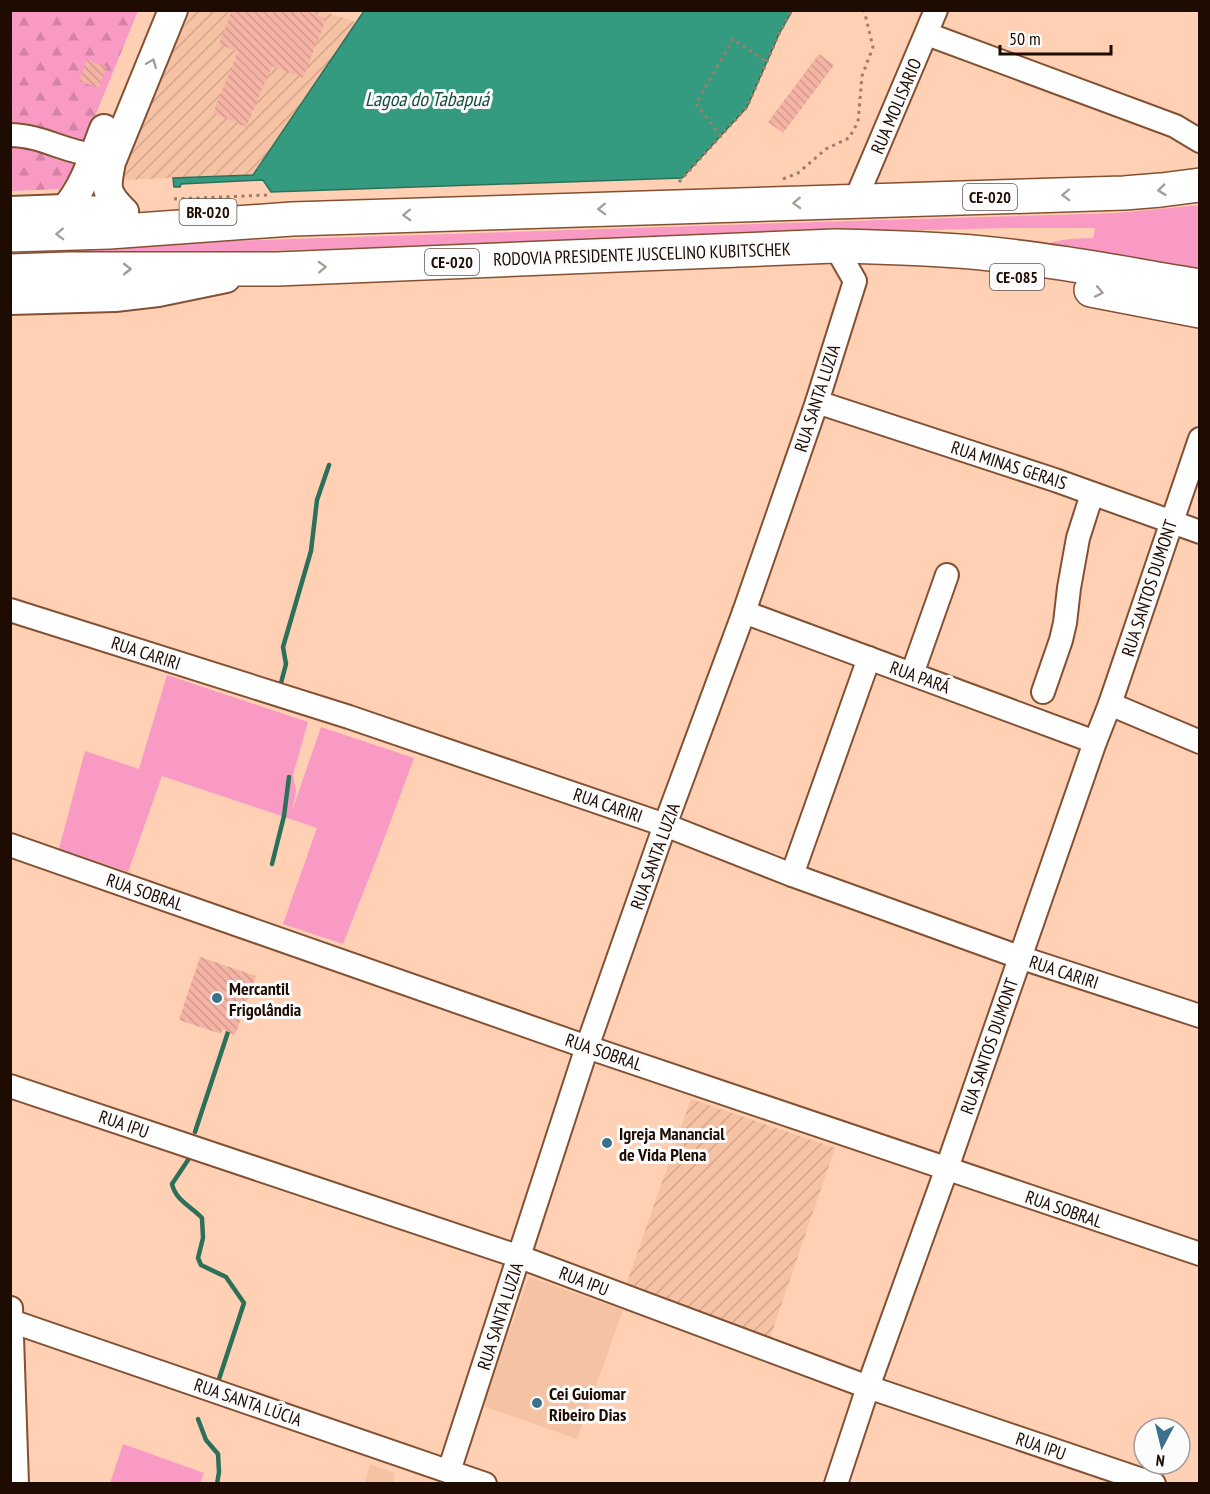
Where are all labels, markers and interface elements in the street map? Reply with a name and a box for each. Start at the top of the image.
scale bar [1000,18,1111,56]
text: 50 m [1009,27,1041,50]
street label: RUA MOLISARIO [866,55,926,157]
one-way arrow [145,58,157,69]
water label: Lagoa do Tabapuá [365,86,491,112]
one-way arrow [1157,183,1166,196]
road number: CE-020 [963,184,1017,210]
one-way arrow [1061,189,1070,201]
one-way arrow [792,196,801,209]
road number: BR-020 [180,199,236,225]
one-way arrow [597,203,606,215]
one-way arrow [402,209,411,221]
one-way arrow [55,227,64,240]
street label: RODOVIA PRESIDENTE JUSCELINO KUBITSCHEK [493,237,791,271]
road number: CE-020 [425,249,479,275]
one-way arrow [317,261,326,273]
one-way arrow [123,263,132,275]
road number: CE-085 [990,264,1044,290]
one-way arrow [1094,285,1104,298]
street label: RUA SANTA LUZIA [789,341,845,455]
street label: RUA MINAS GERAIS [948,435,1070,495]
street label: RUA SANTOS DUMONT [1116,517,1182,659]
street label: RUA CARIRI [108,631,184,675]
street label: RUA PARÁ [887,656,954,699]
street label: RUA CARIRI [570,782,646,828]
street label: RUA SANTA LUZIA [625,799,685,913]
street label: RUA SOBRAL [103,868,187,916]
street label: RUA CARIRI [1026,950,1102,994]
street label: RUA SANTOS DUMONT [955,975,1023,1117]
place label: Mercantil Frigolândia [229,977,301,1021]
marker: Mercantil Frigolândia [210,991,224,1005]
street label: RUA SOBRAL [562,1028,646,1076]
street label: RUA IPU [96,1105,152,1143]
place label: Igreja Manancial de Vida Plena [619,1122,725,1166]
marker: Igreja Manancial de Vida Plena [600,1136,614,1150]
street label: RUA SOBRAL [1022,1185,1106,1233]
street label: RUA SANTA LUZIA [472,1259,528,1373]
street label: RUA IPU [556,1261,612,1301]
street label: RUA SANTA LÚCIA [191,1373,305,1431]
place label: Cei Guiomar Ribeiro Dias [549,1382,626,1426]
marker: Cei Guiomar Ribeiro Dias [530,1396,544,1410]
north arrow [1132,1416,1192,1476]
street label: RUA IPU [1013,1427,1069,1465]
text: N [1155,1450,1166,1471]

